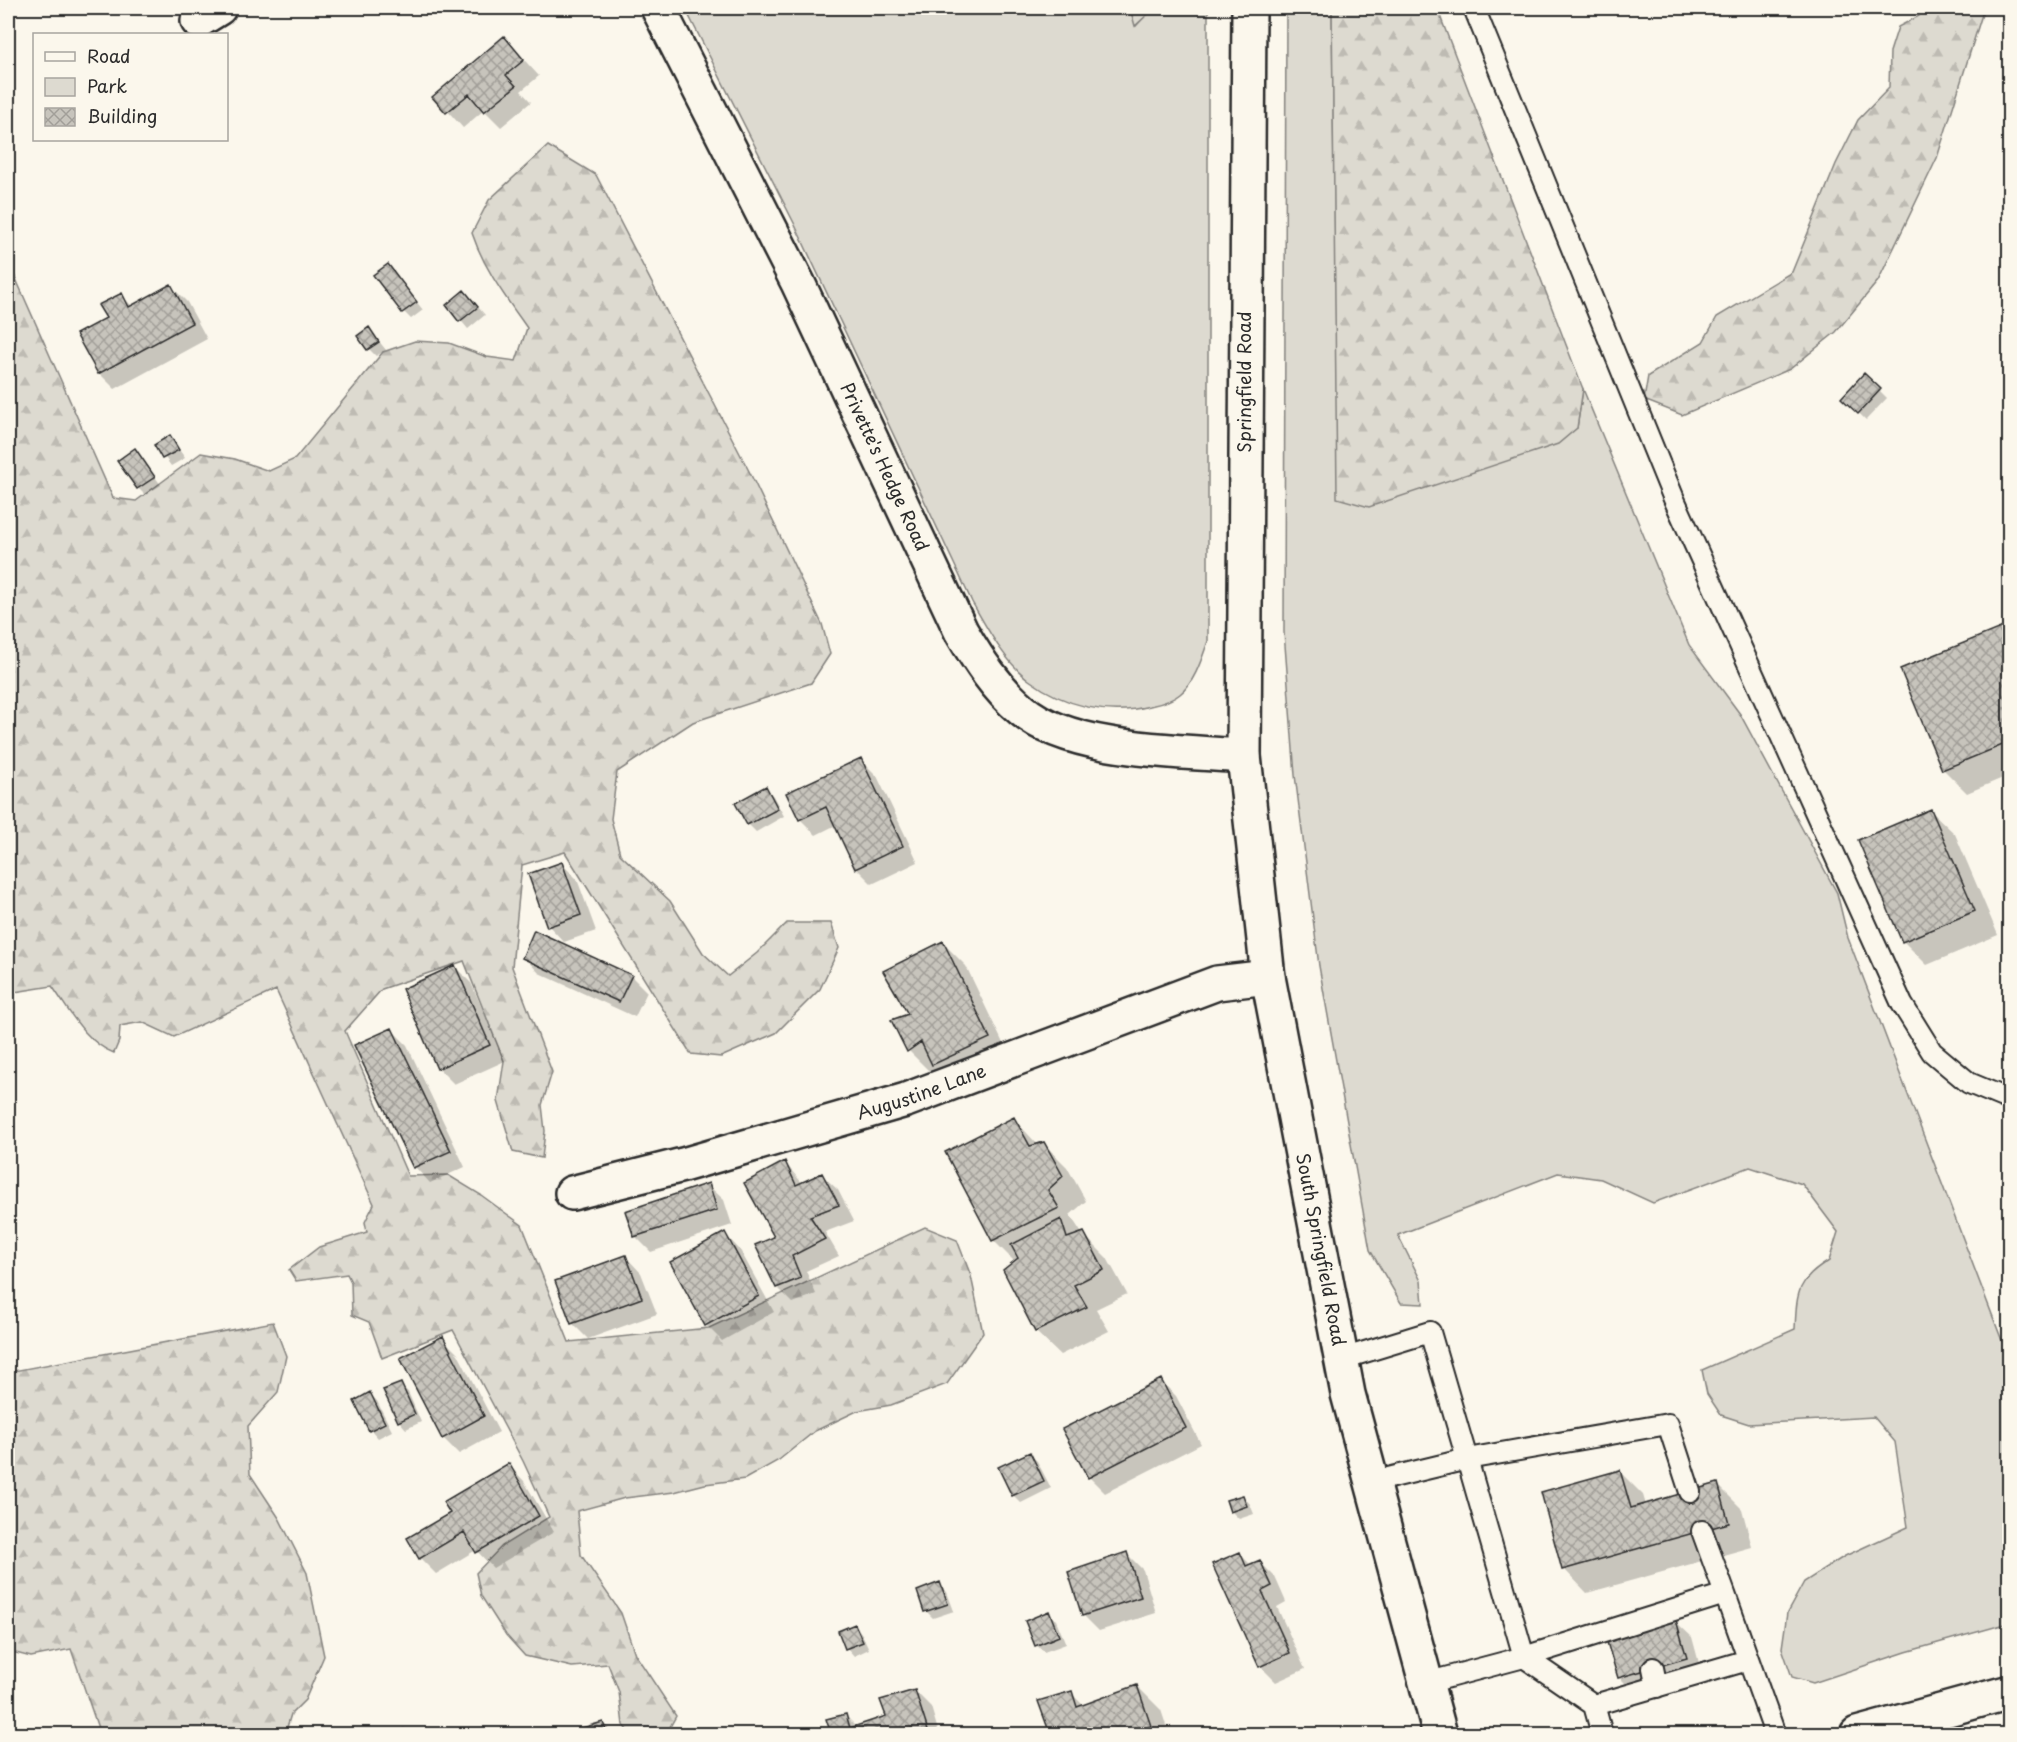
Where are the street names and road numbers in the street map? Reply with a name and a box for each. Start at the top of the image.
street label: Springfield Road [1230,311,1257,453]
street label: Privette's Hedge Road [834,378,937,555]
street label: Augustine Lane [853,1056,990,1126]
street label: South Springfield Road [1290,1151,1353,1348]

